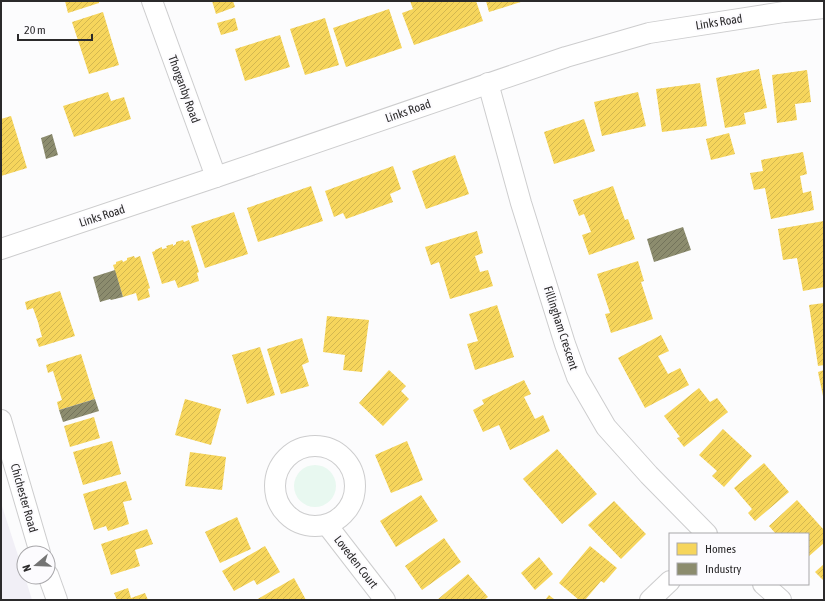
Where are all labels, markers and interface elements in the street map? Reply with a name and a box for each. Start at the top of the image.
street label: Links Road [695,11,743,33]
scale bar [18,16,92,42]
text: 20 m [24,23,46,37]
street label: Thorganby Road [165,53,203,125]
street label: Links Road [383,97,433,125]
street label: Links Road [77,202,127,230]
street label: Fillingham Crescent [541,284,581,372]
street label: Chichester Road [8,462,40,534]
street label: Loveden Court [331,533,381,591]
legend [669,533,809,585]
text: Homes [705,542,736,556]
north arrow [16,545,56,585]
text: Industry [705,562,742,576]
text: N [20,563,33,573]

